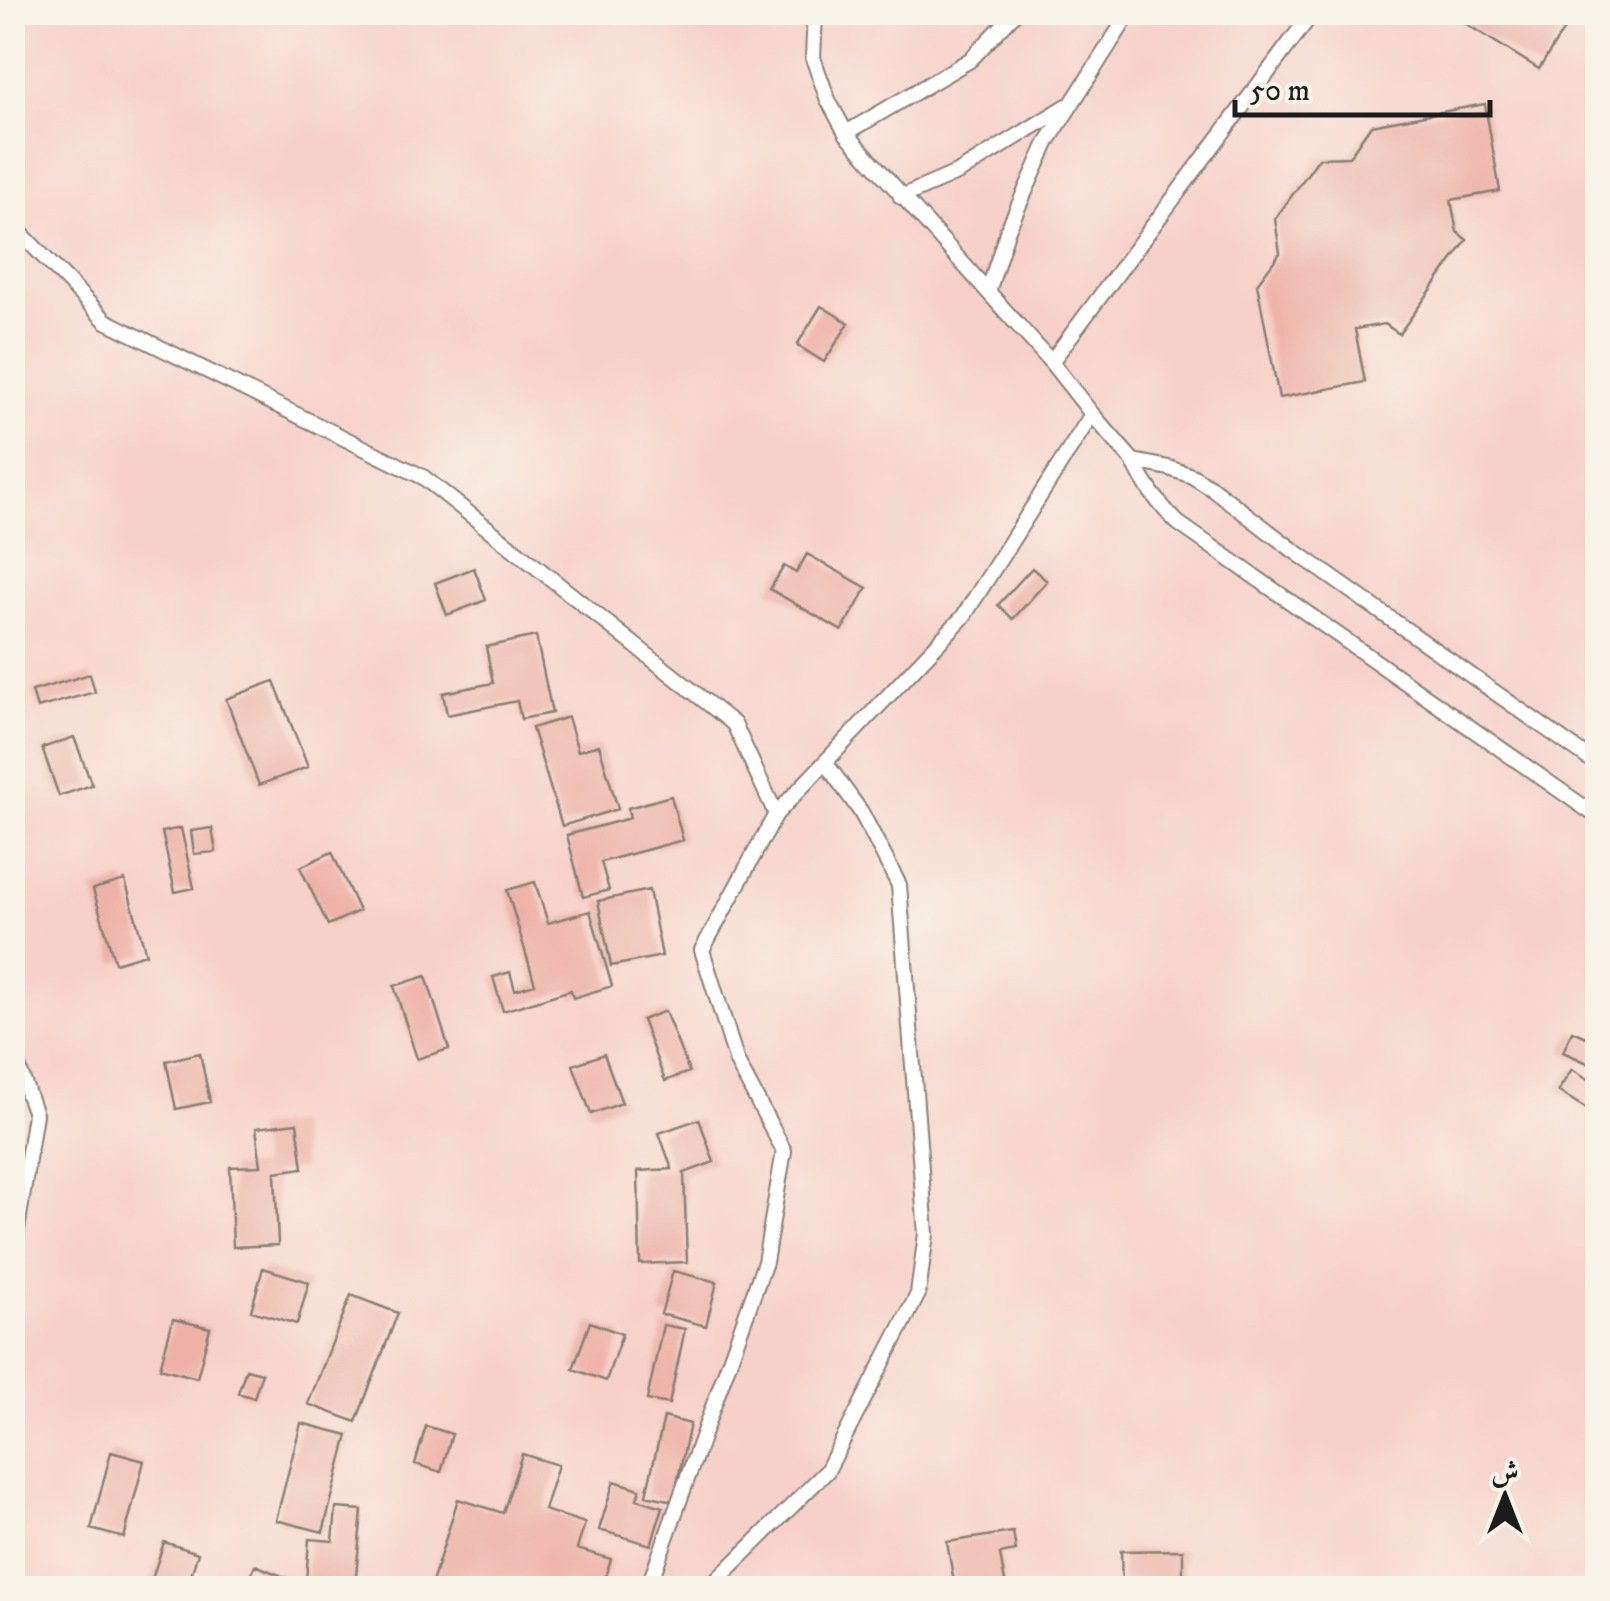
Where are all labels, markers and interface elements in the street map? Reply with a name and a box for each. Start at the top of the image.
scale bar [1235,55,1490,117]
text: 50 m [1250,73,1310,110]
north arrow [1455,1446,1555,1546]
text: ش [1491,1455,1519,1490]

